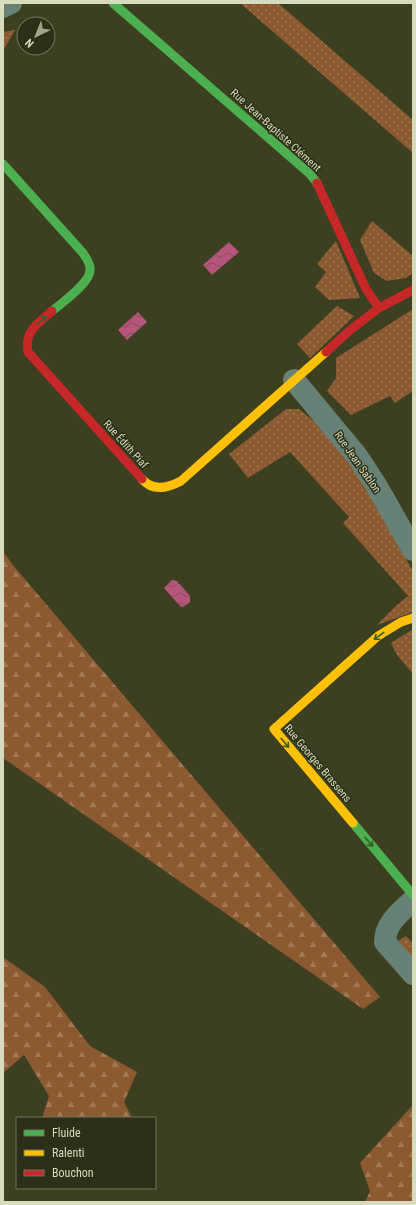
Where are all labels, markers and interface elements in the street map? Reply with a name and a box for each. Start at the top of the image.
north arrow [16,16,56,56]
text: N [22,36,36,50]
street label: Rue Jean-Baptiste Clément [228,86,323,174]
one-way arrow [37,316,47,325]
street label: Rue Édith Piaf [101,417,151,472]
street label: Rue Jean Sablon [332,429,384,496]
one-way arrow [374,632,385,640]
street label: Rue Georges Brassens [281,722,354,805]
one-way arrow [281,737,290,748]
one-way arrow [364,837,373,848]
legend [16,1117,156,1189]
text: Fluide [52,1126,81,1140]
text: Ralenti [52,1146,85,1160]
text: Bouchon [52,1166,94,1180]

